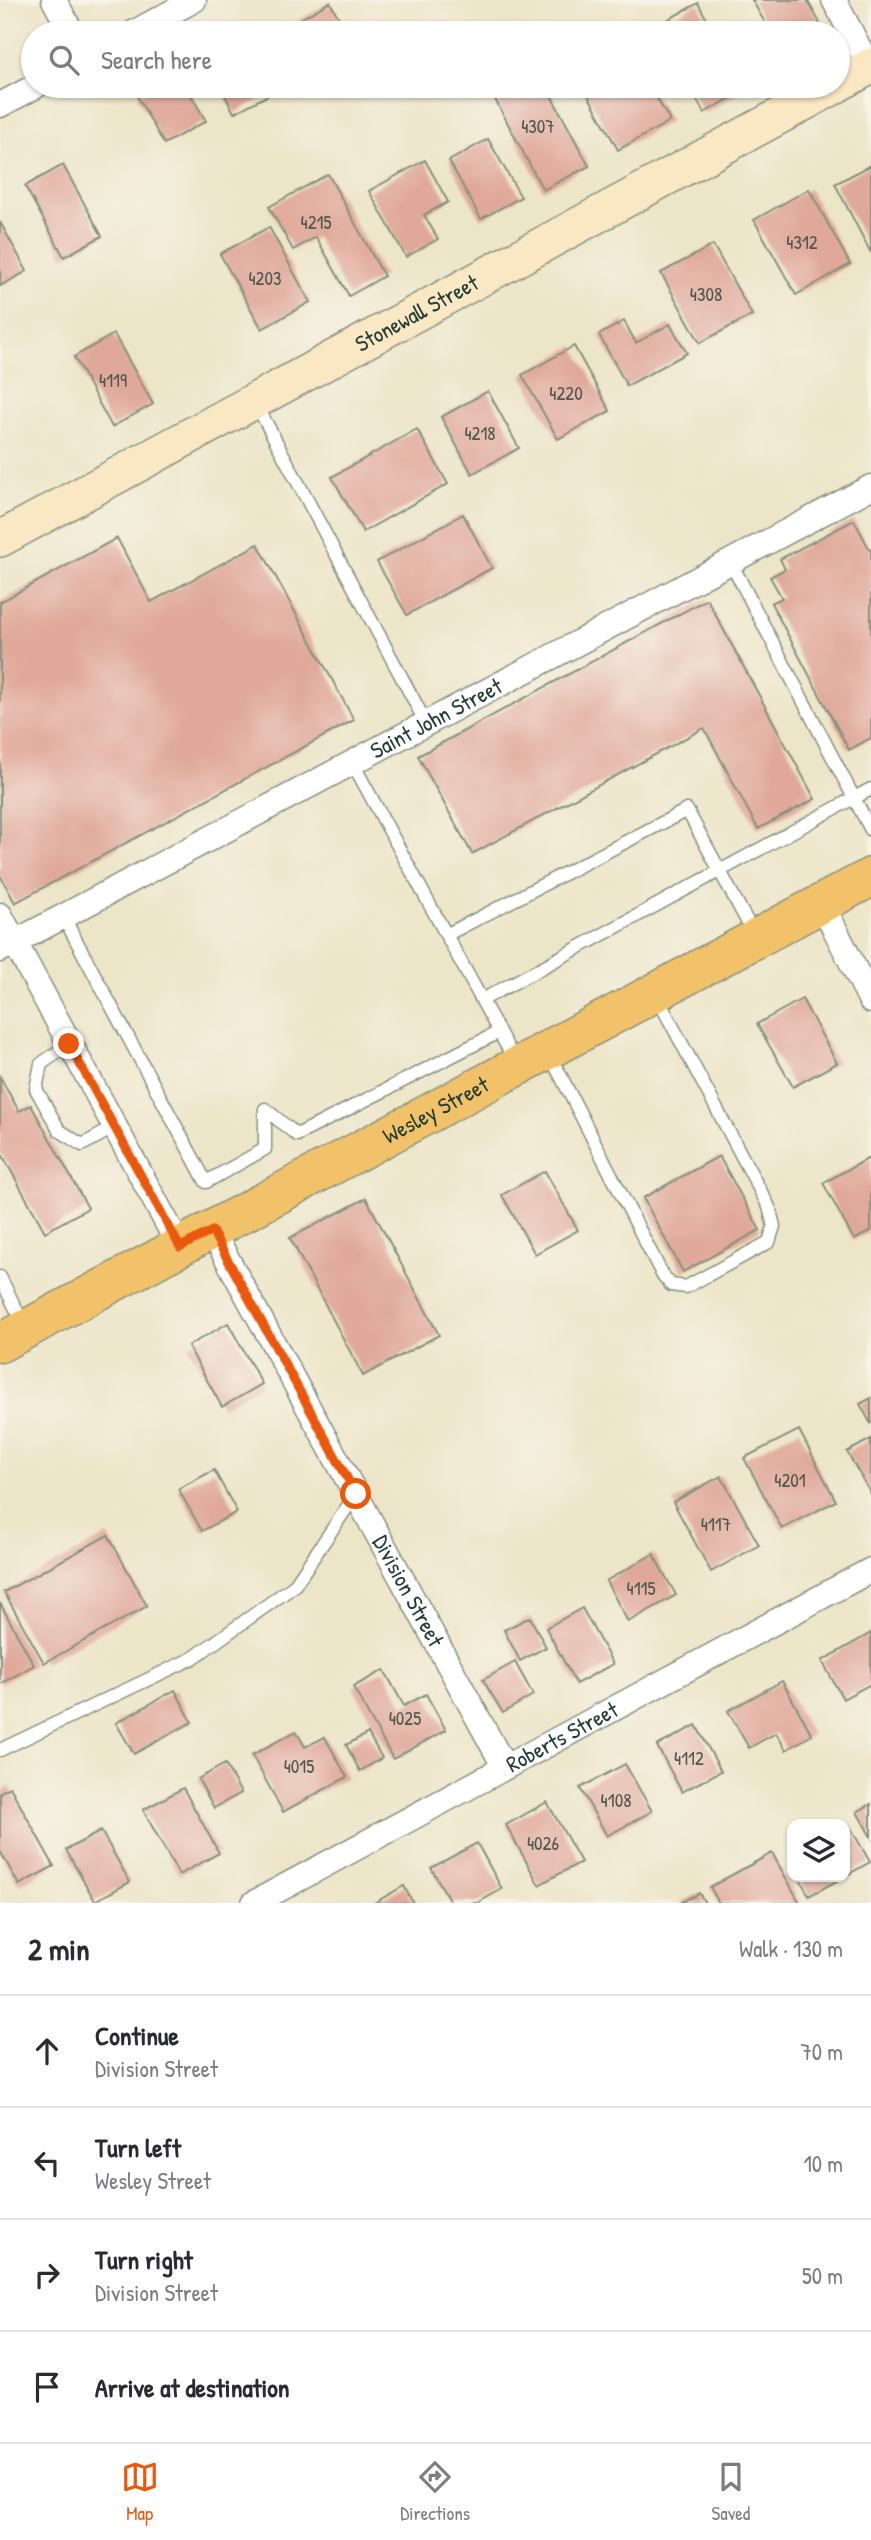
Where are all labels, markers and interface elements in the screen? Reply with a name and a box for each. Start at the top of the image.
search box [21,21,850,98]
icon: search [45,41,83,79]
text: Search here [101,42,212,77]
house number: 4307 [521,113,555,139]
house number: 4215 [301,209,331,235]
house number: 4312 [786,229,818,255]
house number: 4203 [248,265,282,291]
street label: Stonewall Street [349,266,484,359]
house number: 4308 [690,281,722,307]
house number: 4119 [99,367,127,393]
house number: 4220 [549,380,583,406]
house number: 4218 [464,420,496,446]
street label: Saint John Street [365,669,508,765]
route end [53,1028,84,1059]
street label: Wesley Street [377,1068,495,1151]
house number: 4201 [774,1467,806,1493]
route start [340,1478,371,1509]
house number: 4117 [701,1511,731,1537]
street label: Division Street [366,1529,452,1653]
house number: 4115 [627,1575,655,1601]
street label: Roberts Street [500,1693,624,1779]
house number: 4025 [389,1705,421,1731]
house number: 4112 [674,1745,704,1771]
house number: 4015 [284,1753,314,1779]
house number: 4108 [601,1787,631,1813]
map controls [787,1819,850,1882]
button: layers [787,1819,850,1882]
house number: 4026 [527,1830,559,1856]
text: 2 min [28,1929,90,1969]
text: Walk · 130 m [739,1933,843,1964]
text: Continue [95,2018,179,2053]
icon: ahead [28,2032,66,2070]
text: 70 m [800,2036,843,2067]
text: Division Street [95,2053,218,2084]
text: Turn left [95,2130,181,2165]
icon: left [28,2144,66,2182]
text: 10 m [803,2148,843,2179]
text: Wesley Street [95,2165,211,2196]
text: Turn right [95,2242,193,2277]
icon: right [28,2256,66,2294]
text: 50 m [802,2260,843,2291]
text: Division Street [95,2277,218,2308]
icon: arrive [28,2368,66,2406]
text: Arrive at destination [95,2370,290,2405]
tab: Map [121,2458,159,2526]
tab: Directions [400,2458,470,2526]
tab: Saved [712,2458,750,2526]

